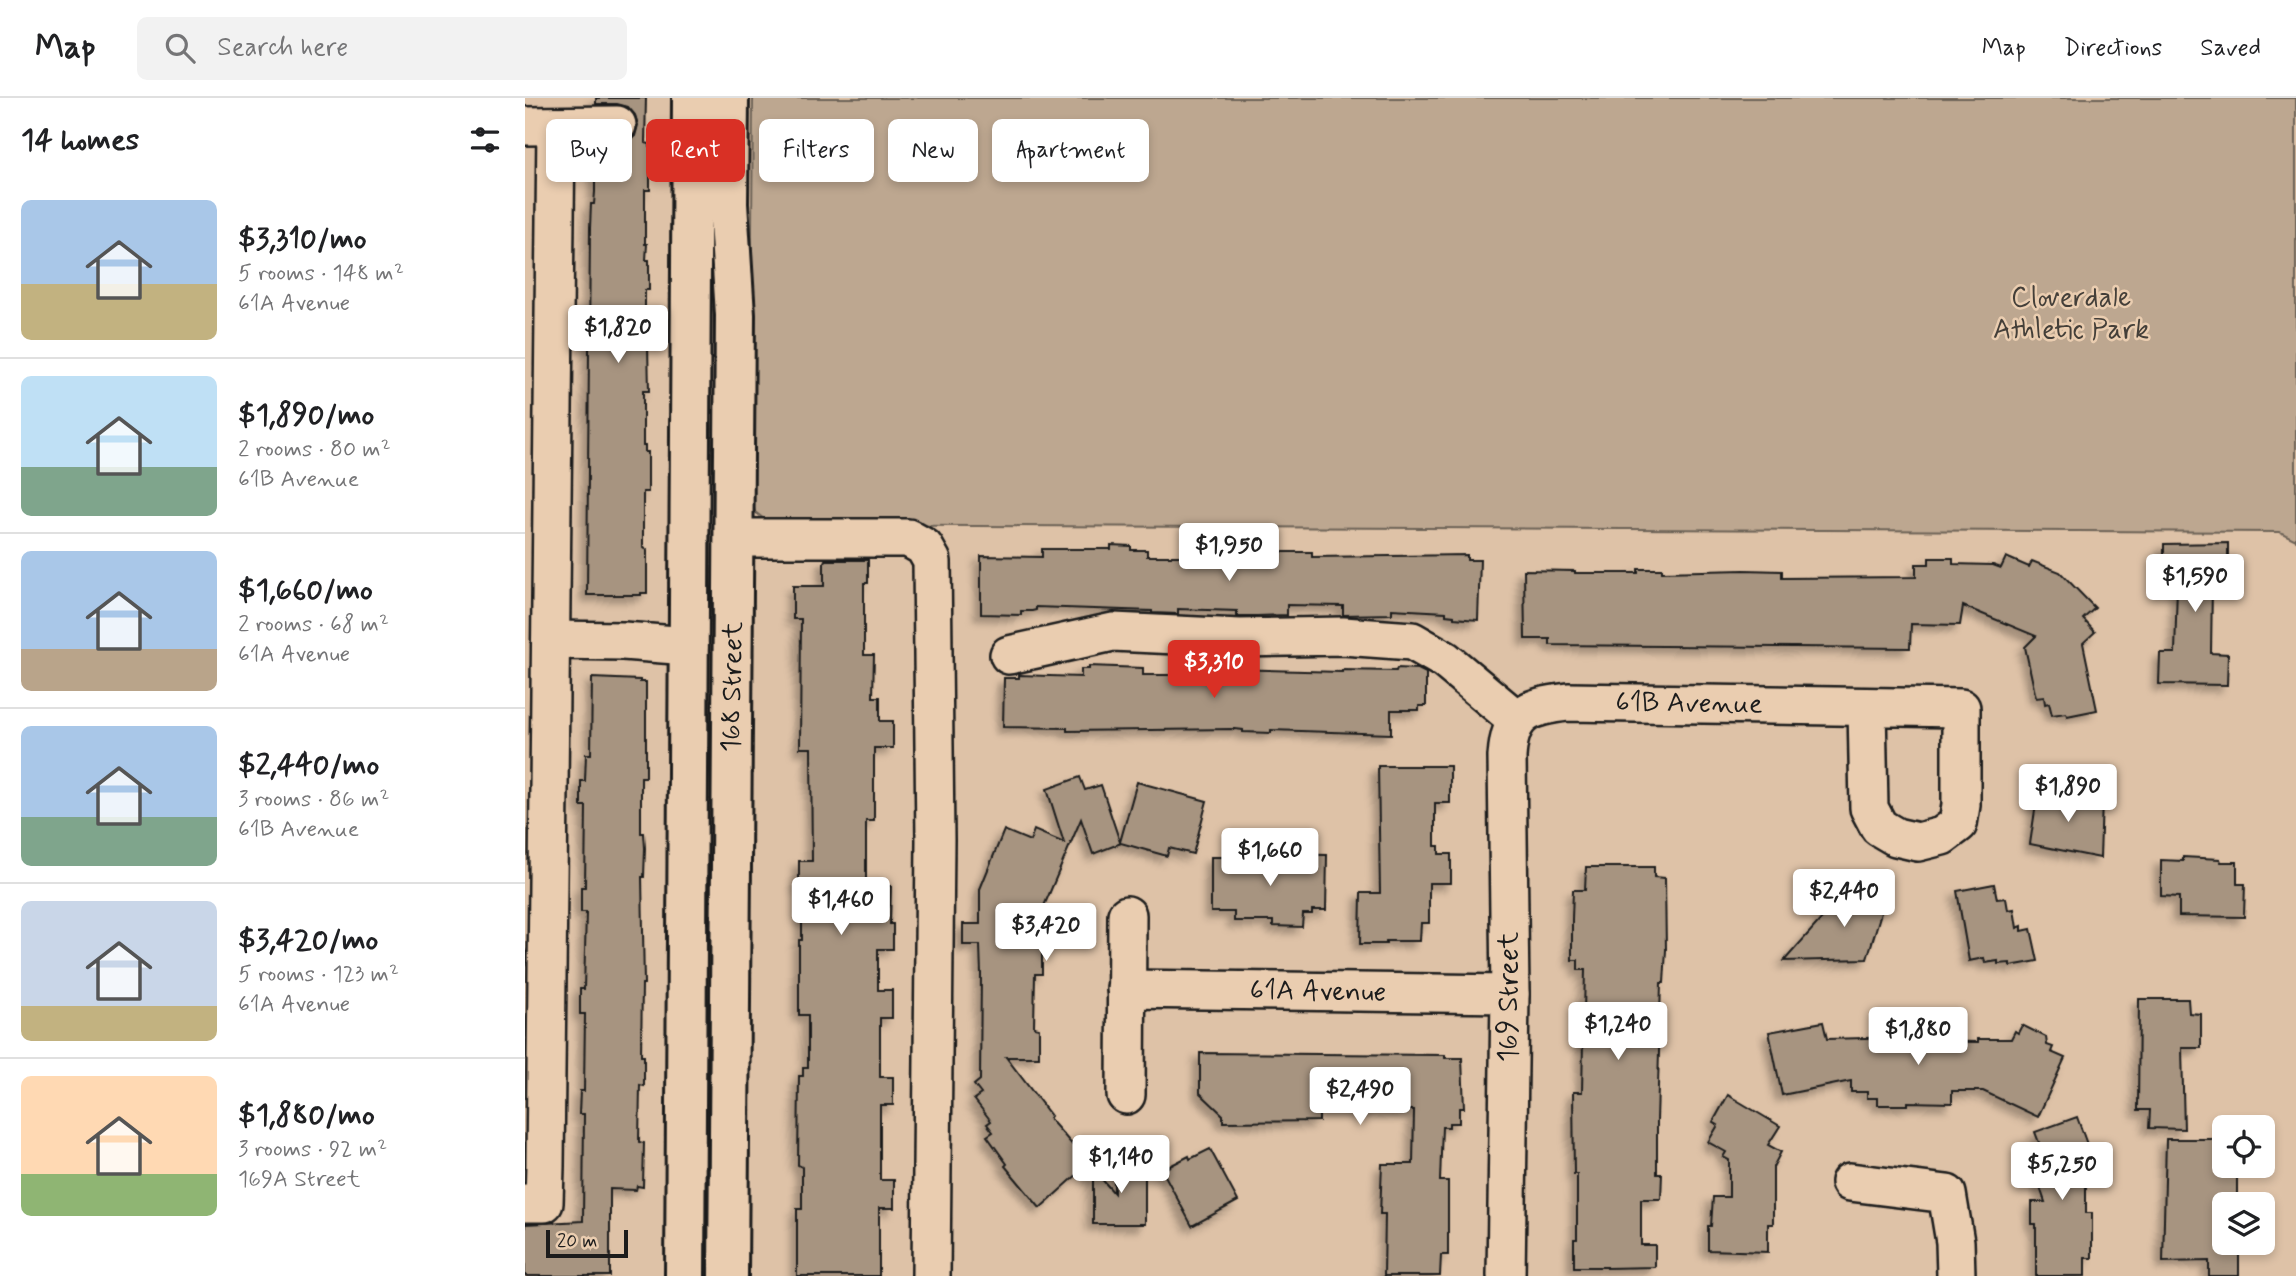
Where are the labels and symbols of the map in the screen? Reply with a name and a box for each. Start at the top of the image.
park label: Cloverdale Athletic Park [1993,280,2149,349]
pin: $1,820 [561,306,675,365]
pin: $1,950 [1172,524,1286,583]
pin: $1,590 [2138,554,2252,614]
street label: 168 Street [713,621,753,753]
pin: $3,310 [1157,640,1271,700]
street label: 61B Avenue [1615,684,1763,724]
pin: $1,890 [2011,764,2125,824]
pin: $1,660 [1213,828,1327,888]
pin: $2,440 [1787,870,1901,929]
pin: $1,460 [784,878,898,937]
pin: $3,420 [989,904,1103,963]
street label: 169 Street [1491,931,1528,1062]
street label: 61A Avenue [1249,972,1387,1012]
pin: $1,240 [1561,1002,1675,1062]
pin: $1,880 [1861,1007,1975,1067]
pin: $2,490 [1303,1068,1417,1127]
pin: $1,140 [1064,1136,1178,1195]
pin: $5,250 [2005,1142,2119,1202]
scale bar [546,1227,628,1259]

